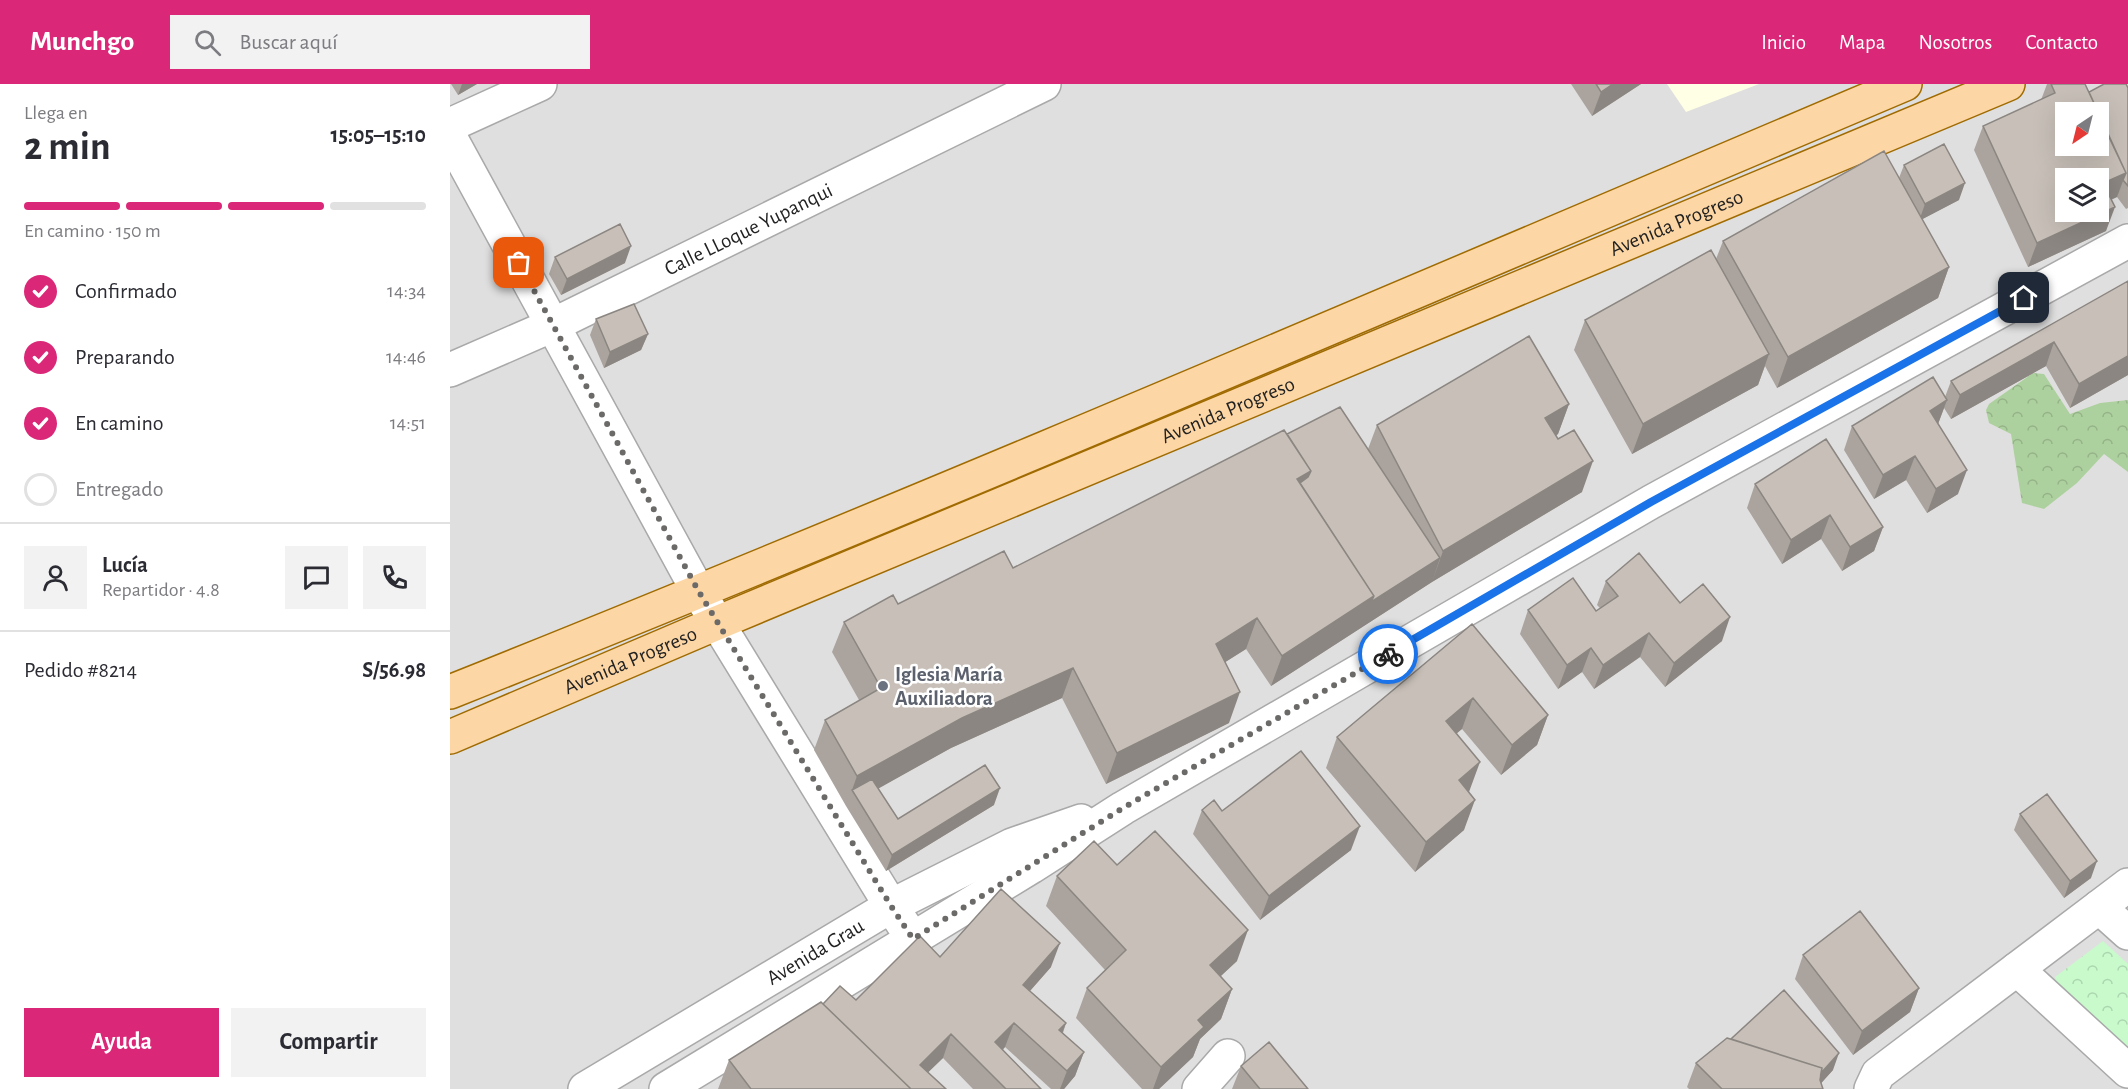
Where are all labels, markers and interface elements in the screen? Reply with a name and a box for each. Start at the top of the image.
search box [170,15,590,69]
icon: search [191,26,224,59]
text: Munchgo [30,28,134,56]
text: Buscar aquí [239,31,337,53]
text: Inicio [1761,32,1806,53]
text: Mapa [1839,32,1886,53]
text: Nosotros [1919,32,1992,53]
text: Contacto [2025,32,2098,53]
north arrow [2055,102,2109,156]
map controls [2055,102,2109,222]
text: Llega en [24,103,88,123]
text: 15:05–15:10 [331,124,426,146]
text: 2 min [24,128,111,167]
button: layers [2055,168,2109,222]
street label: Calle LLoque Yupanqui [661,180,836,280]
street label: Avenida Progreso [1607,186,1746,260]
text: En camino · 150 m [24,221,161,241]
pin [493,237,544,288]
icon: bag [502,246,535,279]
pin [1998,272,2049,323]
icon: check [24,275,57,308]
text: Confirmado [75,280,177,302]
text: 14:34 [387,281,426,301]
icon: home [2007,281,2040,314]
icon: check [24,341,57,374]
text: Preparando [75,346,175,368]
text: 14:46 [386,347,426,367]
street label: Avenida Progreso [1158,373,1298,447]
icon: check [24,407,57,440]
text: En camino [75,412,164,434]
text: 14:51 [390,413,426,433]
text: Entregado [75,478,164,500]
button: person [24,546,87,609]
button: chat [285,546,348,609]
button: phone [363,546,426,609]
text: Lucía [102,554,148,576]
text: Repartidor · 4.8 [102,580,220,600]
street label: Avenida Progreso [561,623,700,698]
courier [1358,624,1418,684]
icon: bike [1372,638,1405,671]
text: Pedido #8214 [24,659,137,681]
text: S/56.98 [362,659,426,681]
place label: Iglesia María Auxiliadora [895,664,1003,709]
marker: Iglesia María Auxiliadora [876,679,890,693]
street label: Avenida Grau [763,915,868,989]
button: Ayuda [24,1008,219,1077]
button: Compartir [231,1008,426,1077]

